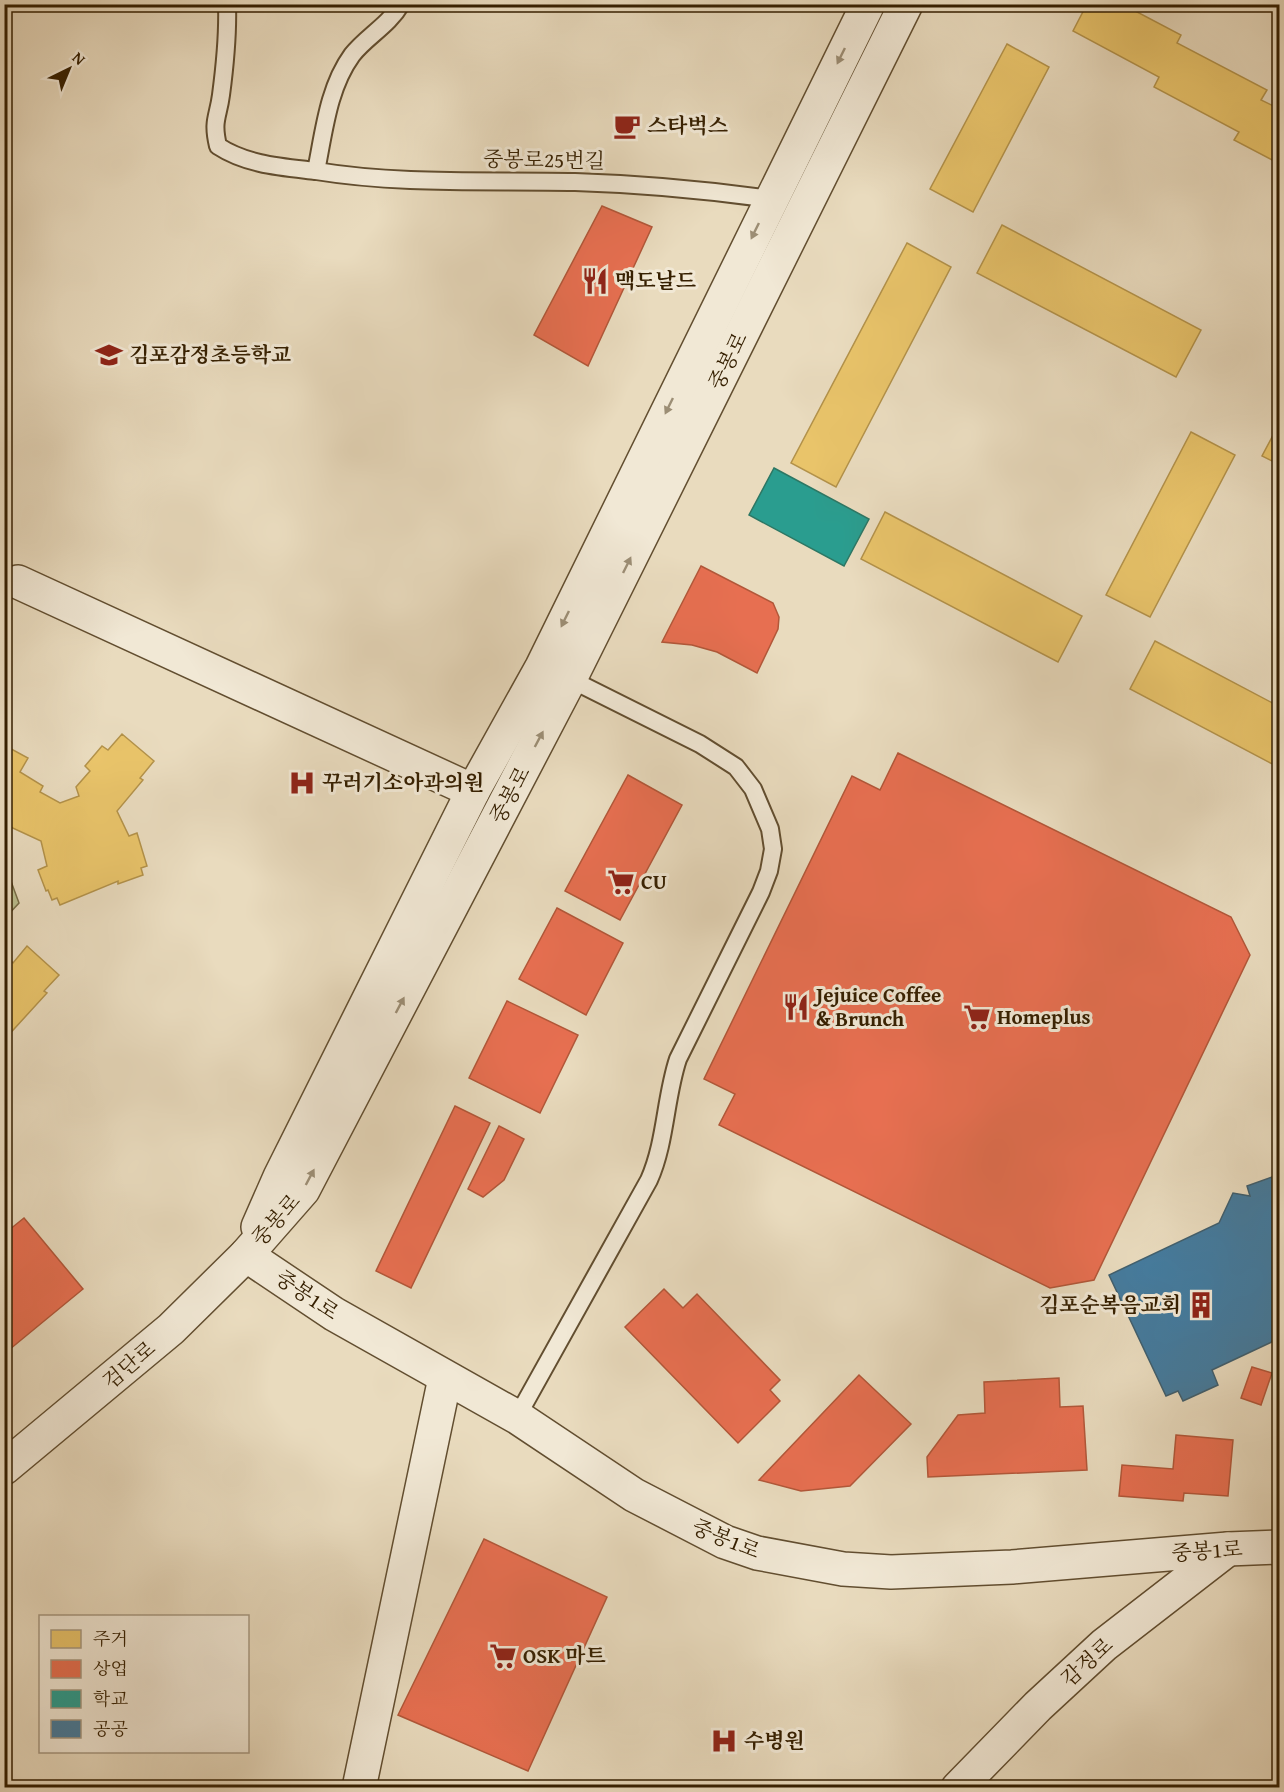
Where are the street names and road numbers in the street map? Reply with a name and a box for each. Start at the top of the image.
street label: 중봉로25번길 [483,143,605,176]
street label: 중봉로 [700,327,755,395]
street label: 중봉로 [482,761,538,829]
street label: 중봉로 [244,1187,307,1253]
street label: 중봉1로 [269,1262,345,1327]
street label: 검단로 [95,1333,162,1396]
street label: 중봉1로 [687,1511,765,1566]
street label: 중봉1로 [1170,1533,1243,1568]
street label: 감정로 [1054,1630,1120,1694]

